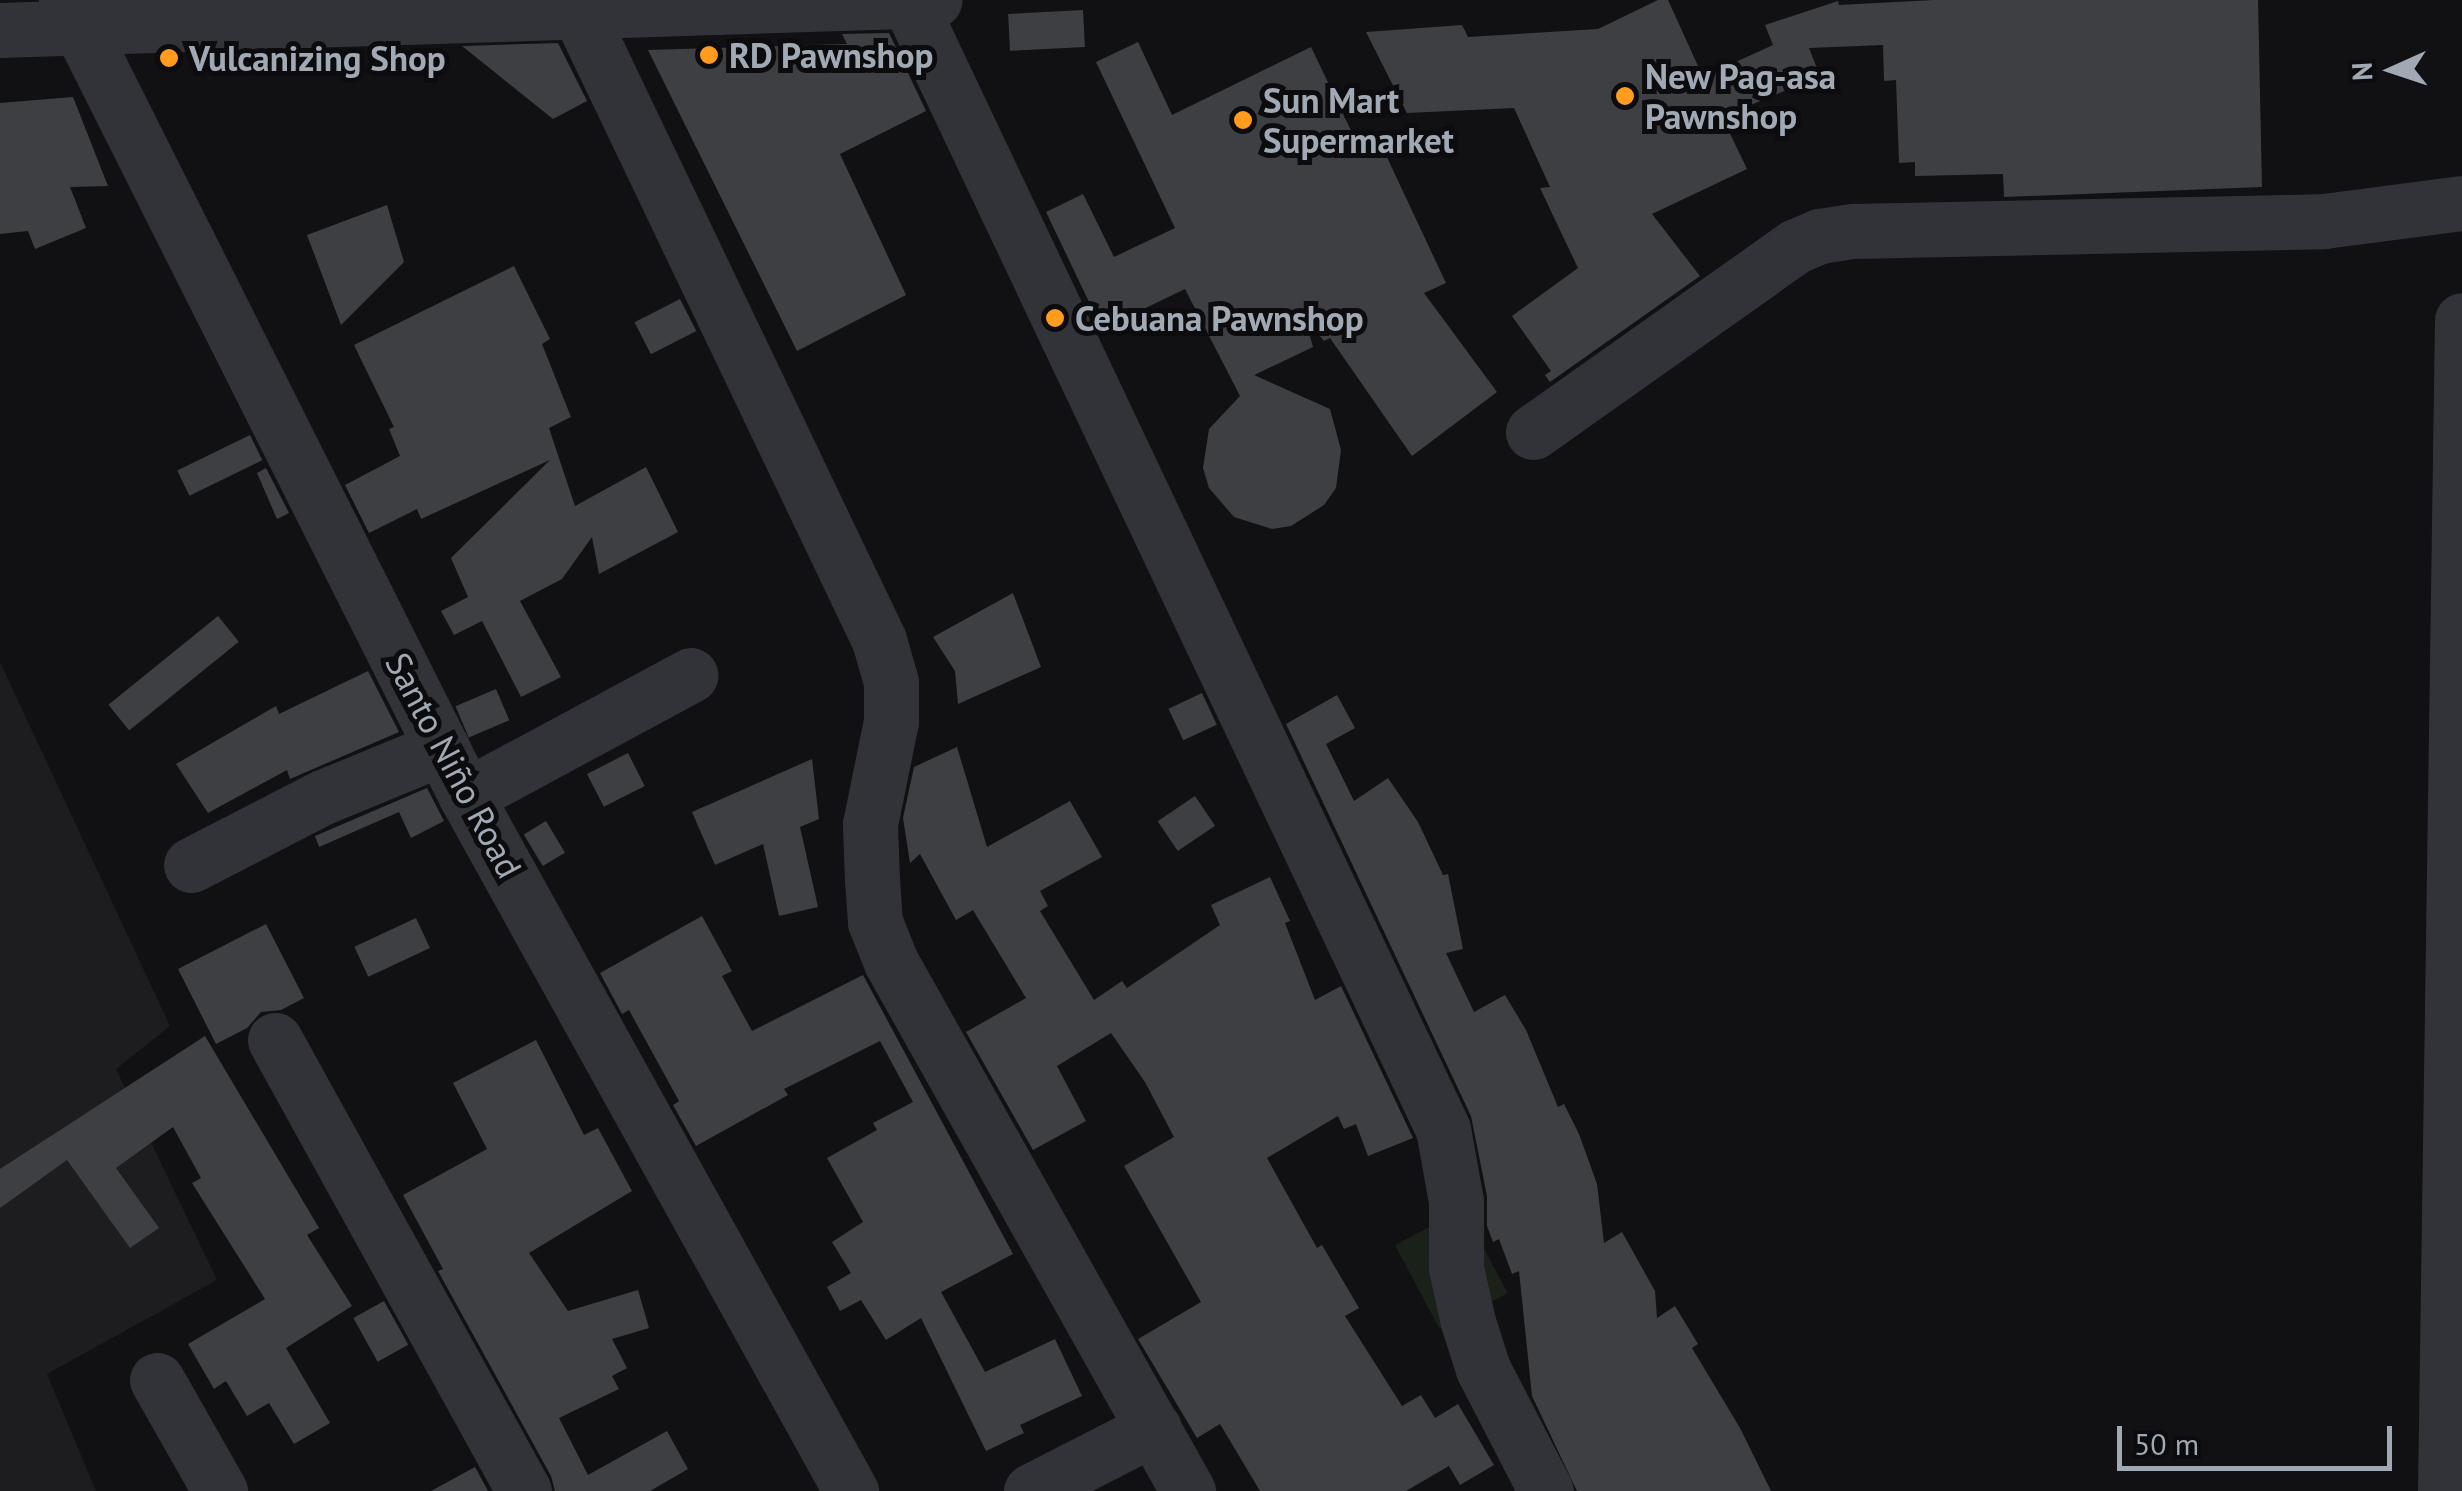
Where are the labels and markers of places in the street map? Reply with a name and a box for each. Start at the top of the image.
place label: RD Pawnshop [729,34,934,76]
place label: Vulcanizing Shop [189,37,446,79]
marker: RD Pawnshop [698,44,720,66]
marker: Vulcanizing Shop [158,47,180,69]
place label: New Pag-asa Pawnshop [1645,55,1837,137]
place label: Sun Mart Supermarket [1263,79,1454,161]
marker: New Pag-asa Pawnshop [1614,85,1636,107]
marker: Sun Mart Supermarket [1232,109,1254,131]
place label: Cebuana Pawnshop [1075,297,1364,339]
marker: Cebuana Pawnshop [1044,307,1066,329]

